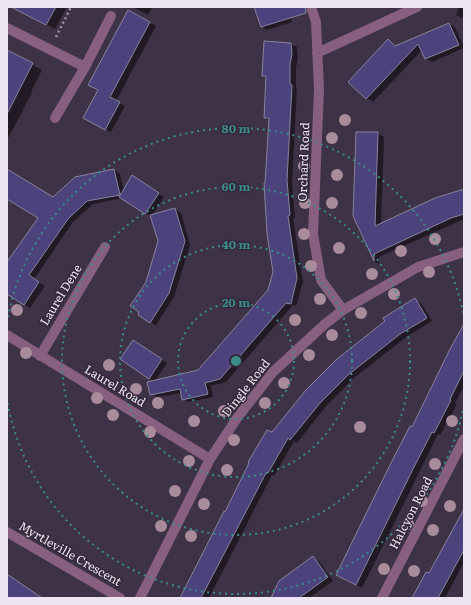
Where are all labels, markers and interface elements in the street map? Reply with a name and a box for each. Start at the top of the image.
text: 80 m [222,119,250,137]
street label: Orchard Road [293,121,313,202]
text: 60 m [222,177,250,195]
text: 40 m [222,235,251,253]
street label: Laurel Dene [35,260,86,329]
text: 20 m [222,293,250,311]
street label: Dingle Road [217,354,274,420]
centre of rings [229,354,243,368]
street label: Laurel Road [81,360,150,411]
street label: Halcyon Road [384,473,436,552]
street label: Myrtleville Crescent [16,516,125,590]

